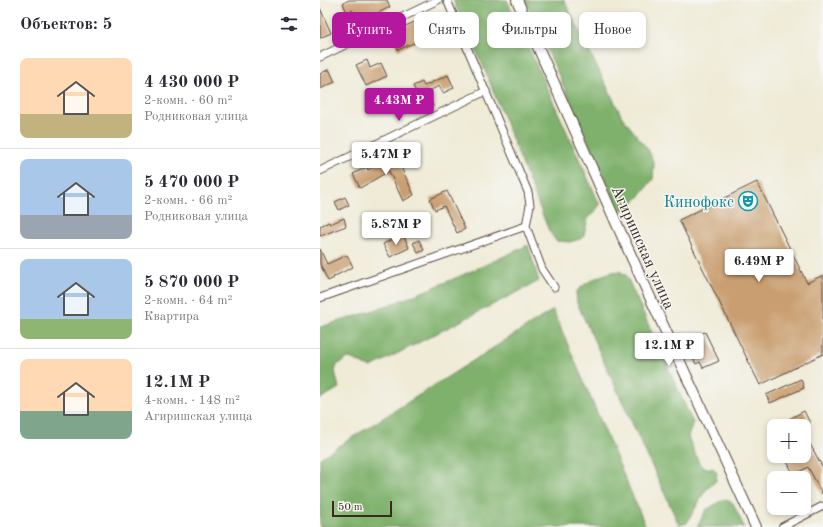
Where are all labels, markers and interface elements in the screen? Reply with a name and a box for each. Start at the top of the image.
chip: Купить [332,12,406,48]
chip: Снять [414,12,479,48]
chip: Фильтры [487,12,571,48]
chip: Новое [579,12,646,48]
icon: filters [278,13,300,35]
text: Объектов: 5 [20,16,112,33]
icon: home [52,74,100,122]
text: 4 430 000 ₽ [144,74,239,91]
pin: 4.43M ₽ [362,88,436,122]
text: 2-комн. · 60 m² [144,94,232,107]
text: 4.43M ₽ [374,94,424,107]
text: Родниковая улица [144,110,248,123]
pin: 5.47M ₽ [349,142,423,176]
text: 5.47M ₽ [361,148,411,161]
text: 5 470 000 ₽ [144,174,239,191]
icon: home [52,175,100,223]
street label: Агиришская улица [608,184,677,312]
theatre icon: Кинофокс [737,190,759,212]
text: 2-комн. · 66 m² [144,194,232,207]
place label: Кинофокс [663,195,734,211]
text: Родниковая улица [144,210,248,223]
pin: 5.87M ₽ [359,212,433,246]
text: 5.87M ₽ [371,218,421,231]
pin: 6.49M ₽ [722,249,796,283]
text: 6.49M ₽ [734,255,784,268]
text: 5 870 000 ₽ [144,274,239,291]
icon: home [52,275,100,323]
text: 2-комн. · 64 m² [144,294,232,307]
text: Квартира [144,310,199,323]
pin: 12.1M ₽ [632,333,706,367]
text: 12.1M ₽ [644,339,694,352]
text: 12.1M ₽ [144,374,210,391]
icon: home [52,375,100,423]
text: 4-комн. · 148 m² [144,394,240,407]
text: Агиришская улица [144,410,253,423]
map controls [767,419,811,515]
button: + [767,419,811,463]
button: − [767,471,811,515]
scale bar [332,499,392,518]
text: 50 m [338,502,363,513]

